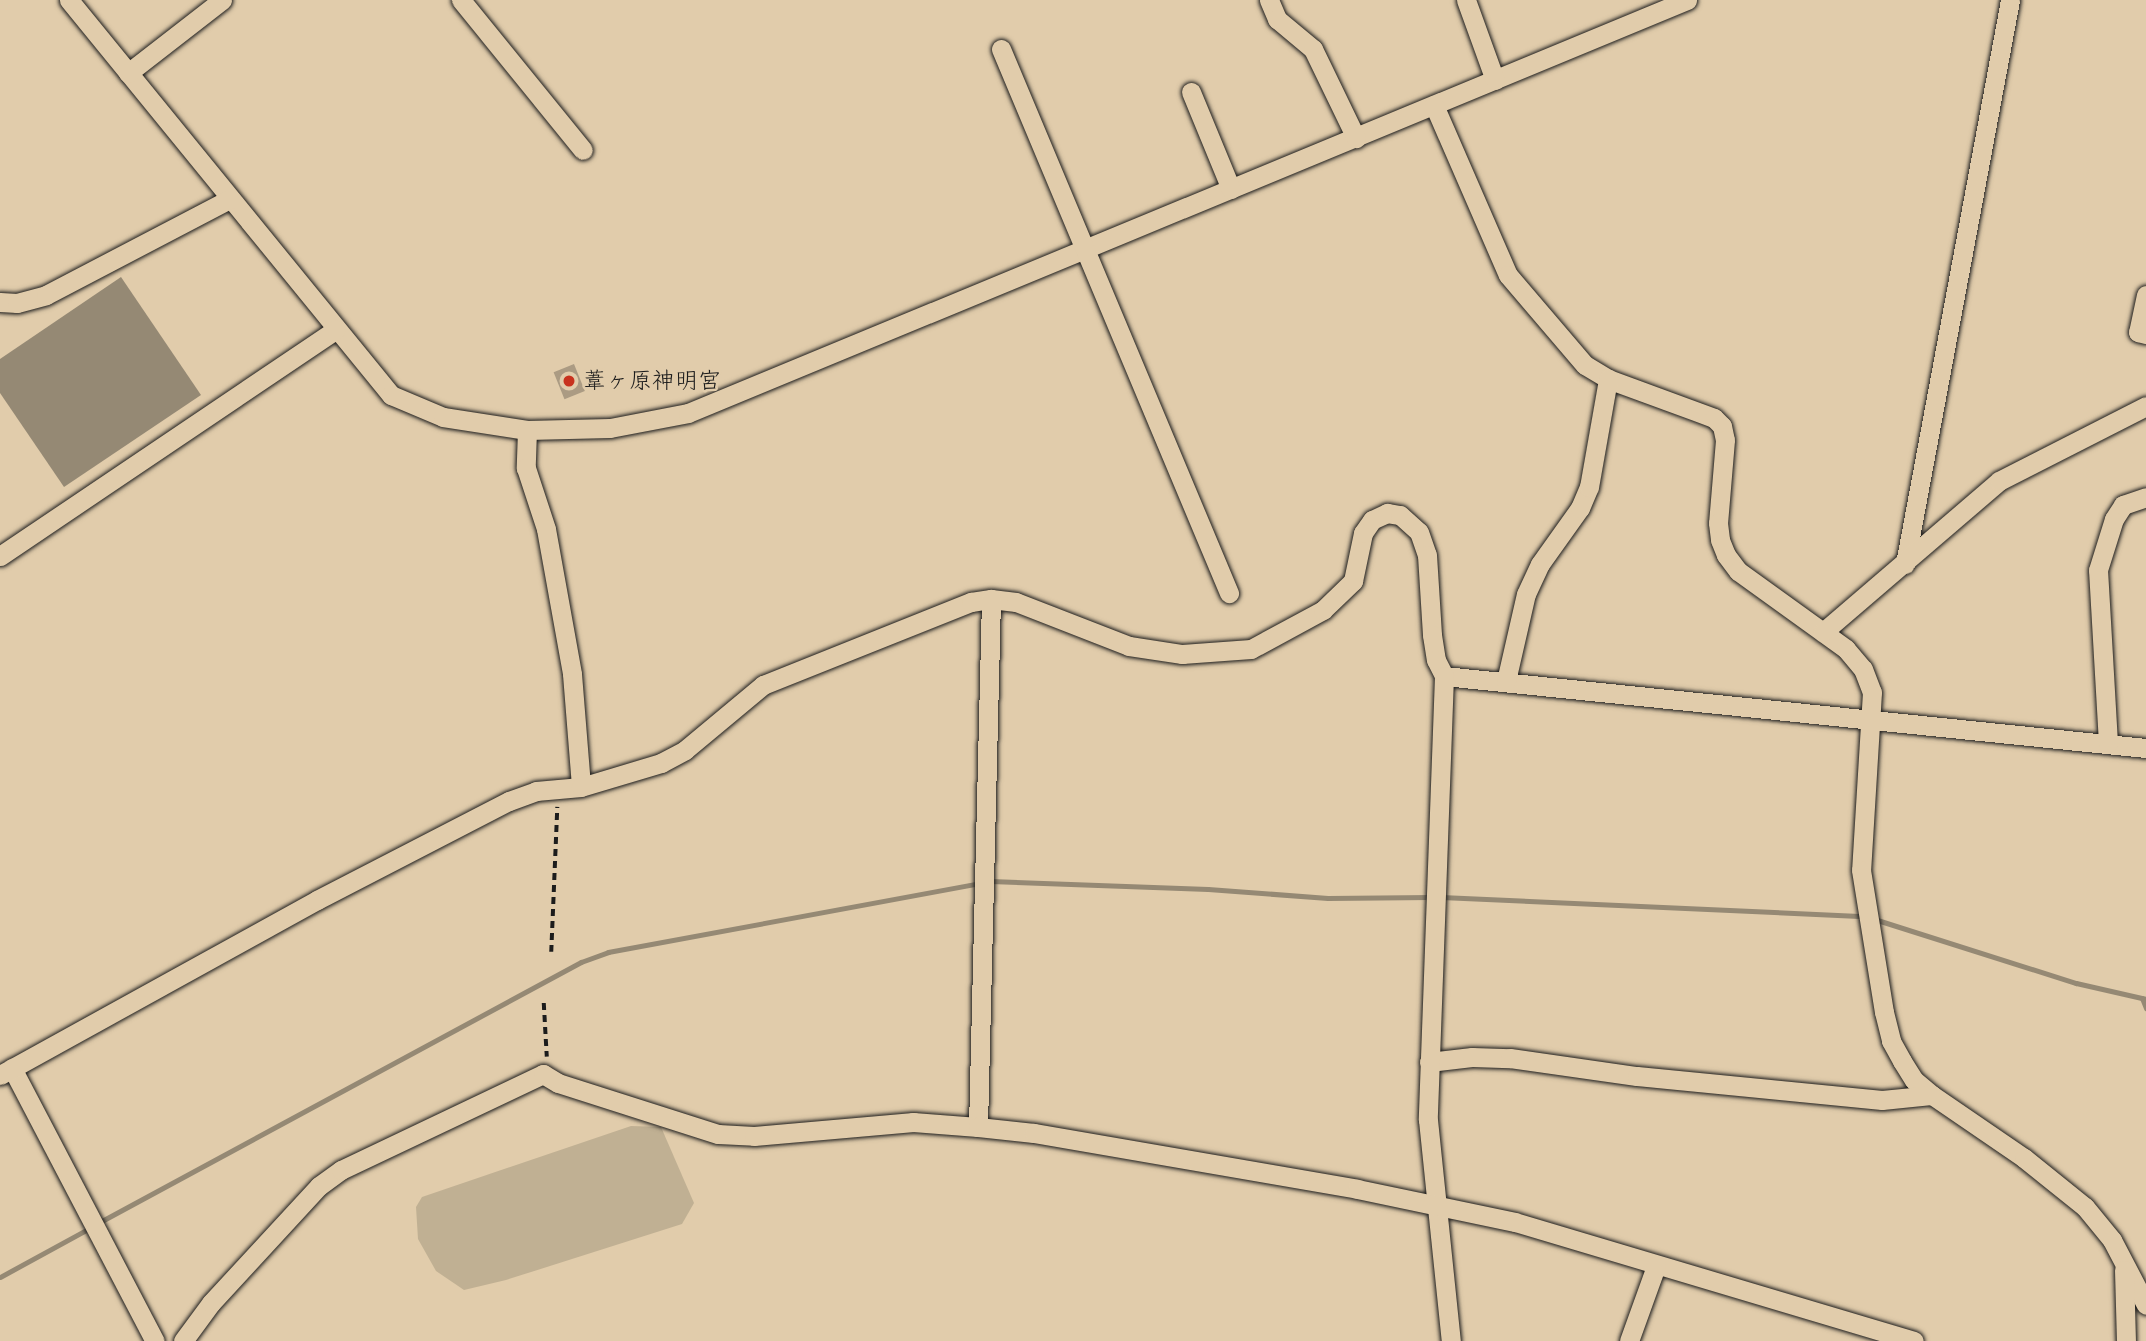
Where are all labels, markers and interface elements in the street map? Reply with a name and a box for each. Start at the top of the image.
place label: 葦ヶ原神明宮 [583,367,721,395]
marker: 葦ヶ原神明宮 [561,373,577,389]

